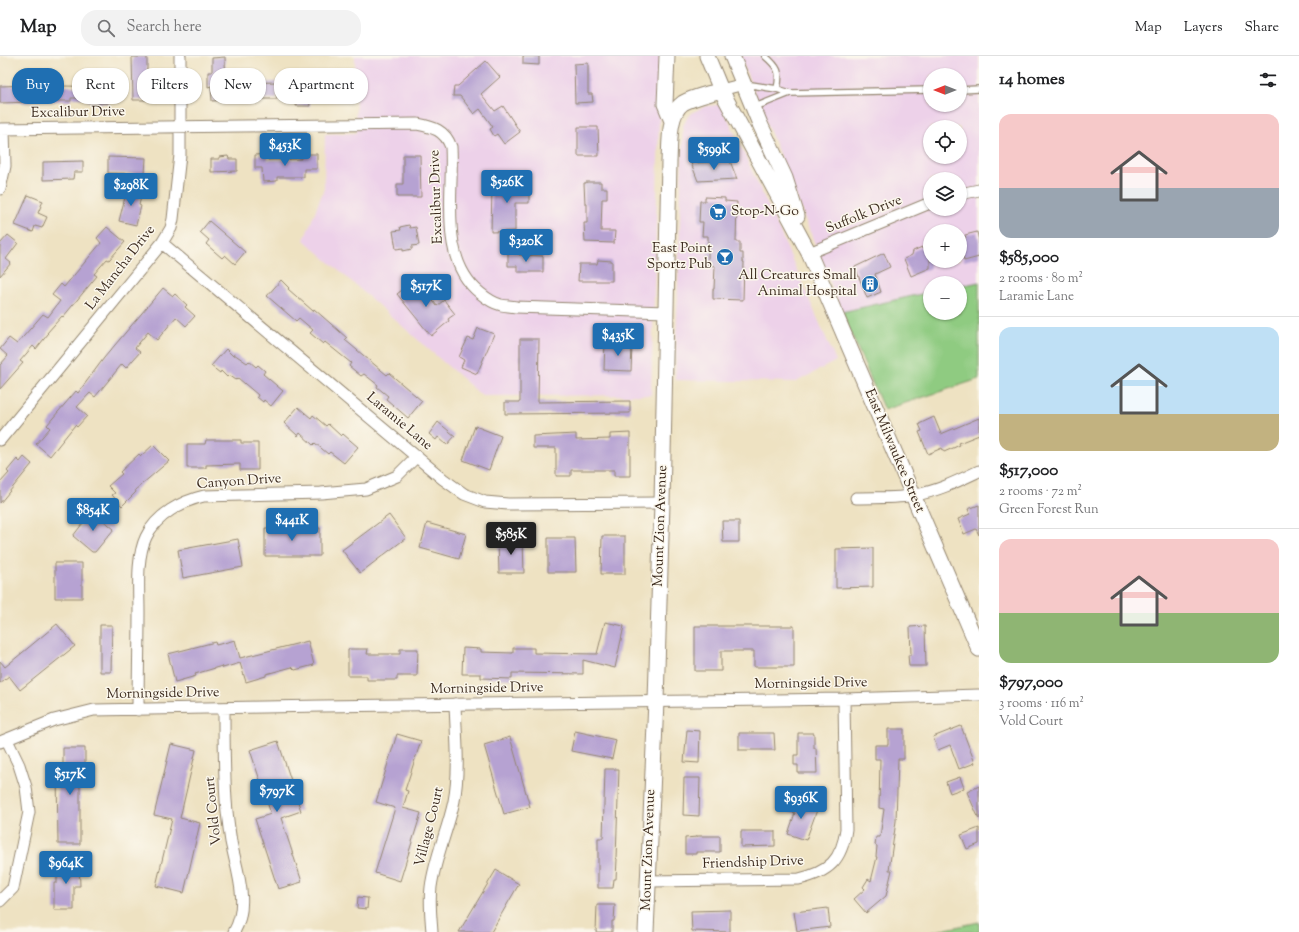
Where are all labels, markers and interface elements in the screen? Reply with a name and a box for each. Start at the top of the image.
search box [81,10,361,46]
text: Map [20,14,57,41]
icon: search [95,17,117,39]
text: Search here [127,17,202,38]
text: Map [1135,18,1162,38]
text: Layers [1184,18,1222,38]
text: Share [1244,18,1279,38]
chip: Buy [12,68,64,104]
chip: Rent [72,68,129,104]
chip: Filters [137,68,202,104]
chip: New [210,68,266,104]
chip: Apartment [274,68,368,104]
north arrow [923,68,967,112]
map controls [923,68,967,320]
text: 14 homes [999,68,1065,92]
icon: filters [1257,69,1279,91]
street label: Excalibur Drive [31,102,125,124]
button: locate [923,120,967,164]
pin: $453K [257,133,313,167]
text: $453K [269,137,301,155]
pin: $599K [686,137,742,171]
icon: home [1103,140,1175,212]
text: $599K [697,141,731,159]
street label: Excalibur Drive [425,150,449,244]
pin: $526K [479,170,535,204]
button: layers [923,172,967,216]
pin: $298K [103,173,159,207]
text: $526K [490,174,524,192]
text: $298K [113,177,149,195]
street label: Suffolk Drive [823,191,905,239]
supermarket icon: Stop-N-Go [708,202,728,222]
place label: Stop-N-Go [731,202,799,222]
street label: La Mancha Drive [81,221,161,315]
button: + [923,224,967,268]
pin: $320K [498,229,554,263]
text: $320K [509,233,543,251]
place label: East Point Sportz Pub [647,239,712,275]
text: $585,000 [999,246,1059,270]
bar icon: East Point Sportz Pub [715,247,735,267]
place label: All Creatures Small Animal Hospital [738,266,857,302]
text: 2 rooms · 80 m² [999,270,1083,288]
pin: $517K [398,274,454,308]
building icon: All Creatures Small Animal Hospital [860,274,880,294]
button: − [923,276,967,320]
text: $517K [410,278,442,296]
text: Laramie Lane [999,288,1074,306]
pin: $435K [590,323,646,357]
text: $435K [602,327,634,345]
icon: home [1103,353,1175,425]
street label: East Milwaukee Street [859,386,929,516]
street label: Laramie Lane [362,388,436,456]
text: $517,000 [999,459,1058,483]
street label: Mount Zion Avenue [649,465,673,587]
street label: Canyon Drive [196,469,282,495]
text: 2 rooms · 72 m² [999,483,1082,501]
pin: $854K [65,498,121,532]
text: Green Forest Run [999,501,1099,519]
text: $854K [76,502,110,520]
pin: $441K [264,508,320,542]
text: $441K [275,512,309,530]
pin: $585K [483,522,539,556]
text: $585K [495,526,527,544]
icon: home [1103,565,1175,637]
text: $797,000 [999,671,1063,695]
street label: Morningside Drive [754,673,868,695]
street label: Morningside Drive [430,678,544,700]
street label: Morningside Drive [106,683,220,705]
text: 3 rooms · 116 m² [999,695,1084,713]
text: Vold Court [999,713,1063,731]
pin: $517K [42,762,98,796]
text: $517K [54,766,86,784]
street label: Vold Court [200,776,228,846]
pin: $797K [249,779,305,813]
text: $797K [259,783,295,801]
street label: Village Court [410,785,450,869]
pin: $936K [773,786,829,820]
street label: Mount Zion Avenue [637,789,661,911]
text: $936K [784,790,818,808]
pin: $964K [38,851,94,885]
street label: Friendship Drive [702,851,804,875]
text: $964K [48,855,84,873]

